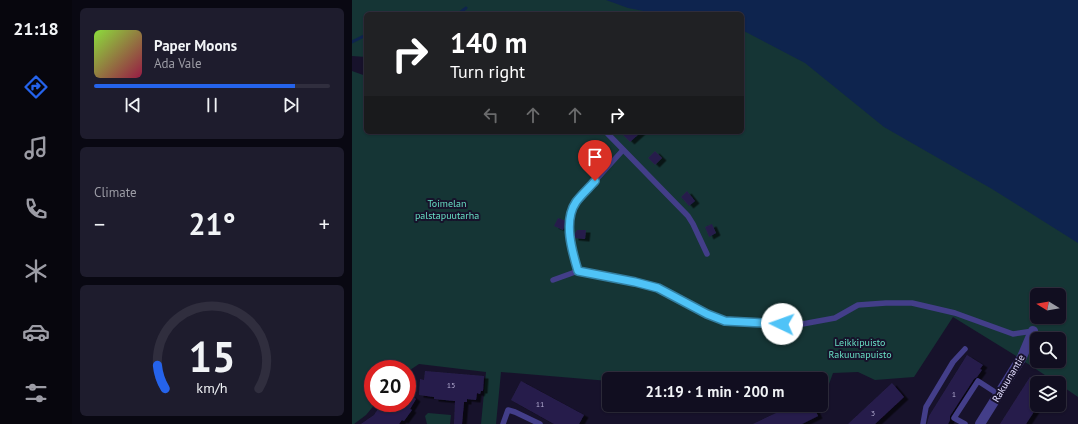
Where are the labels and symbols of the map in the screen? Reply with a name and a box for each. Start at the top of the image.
pin [578,140,612,181]
park label: Toimelan palstapuutarha [415,197,479,222]
north arrow [1030,288,1066,324]
position arrow [761,303,803,345]
park label: Leikkipuisto Rakuunapuisto [828,336,892,361]
street label: Rakuunantie [989,352,1028,405]
speed limit sign: 20 [364,360,416,412]
house number: 15 [447,380,455,390]
house number: 1 [952,389,956,399]
house number: 11 [536,399,544,409]
house number: 3 [871,408,875,418]

